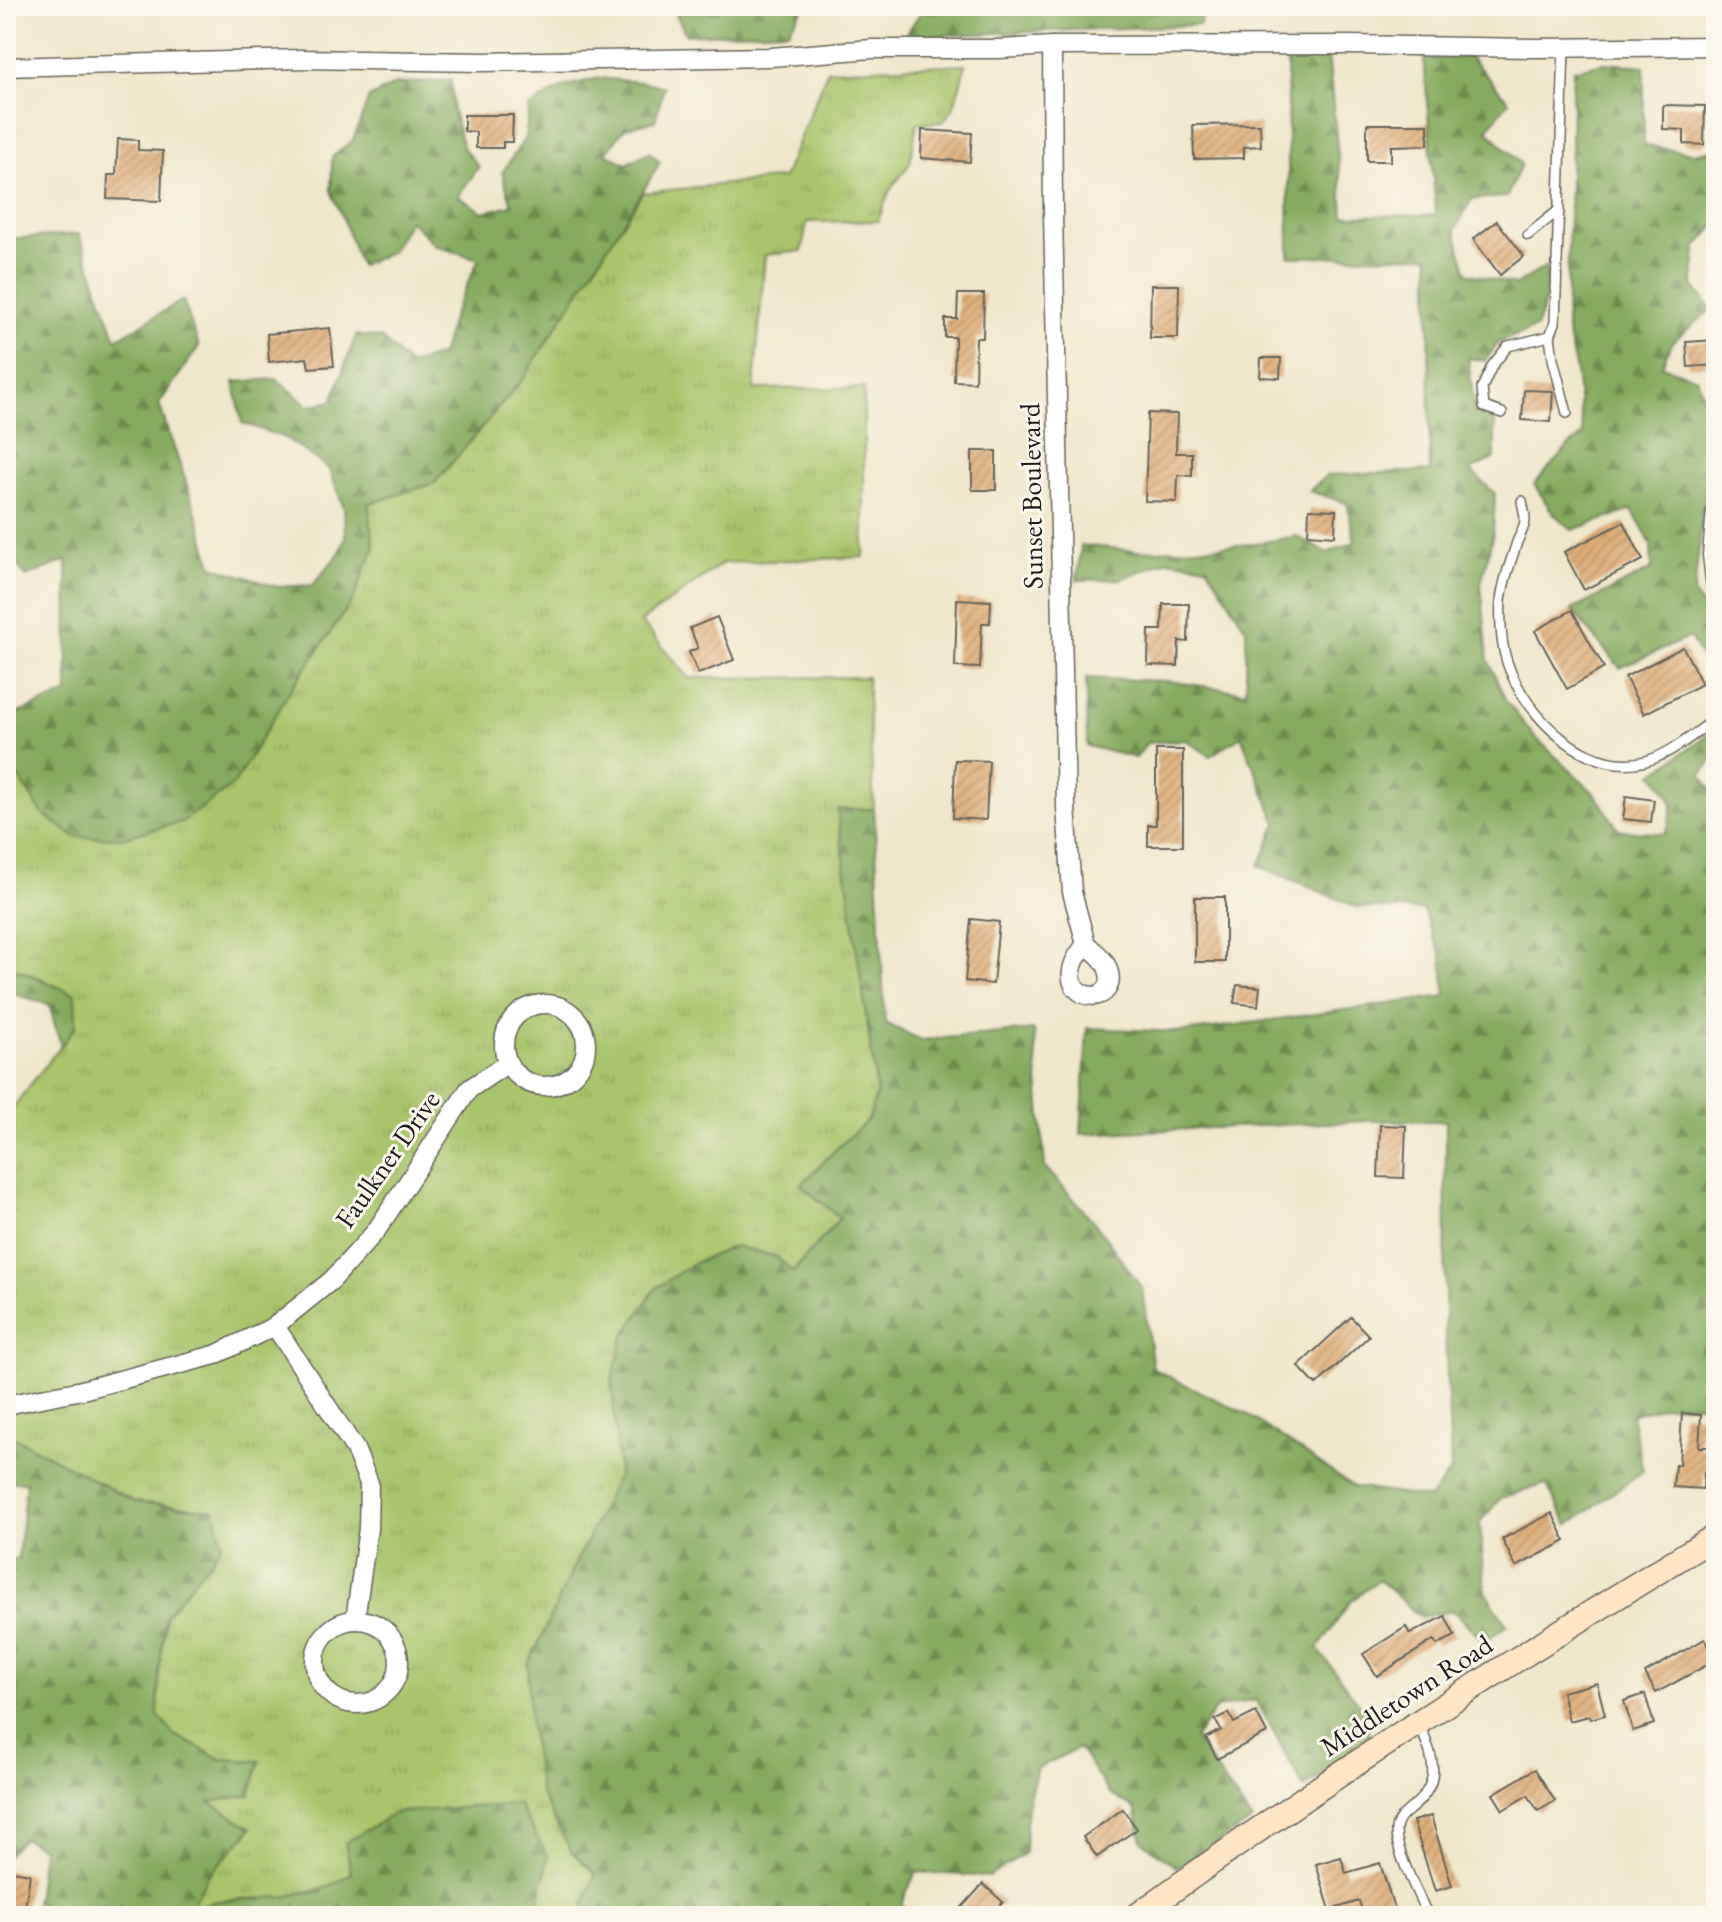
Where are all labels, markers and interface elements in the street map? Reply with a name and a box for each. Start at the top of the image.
street label: Sunset Boulevard [1011,402,1051,589]
street label: Faulkner Drive [326,1083,448,1235]
street label: Middletown Road [1313,1625,1500,1764]

